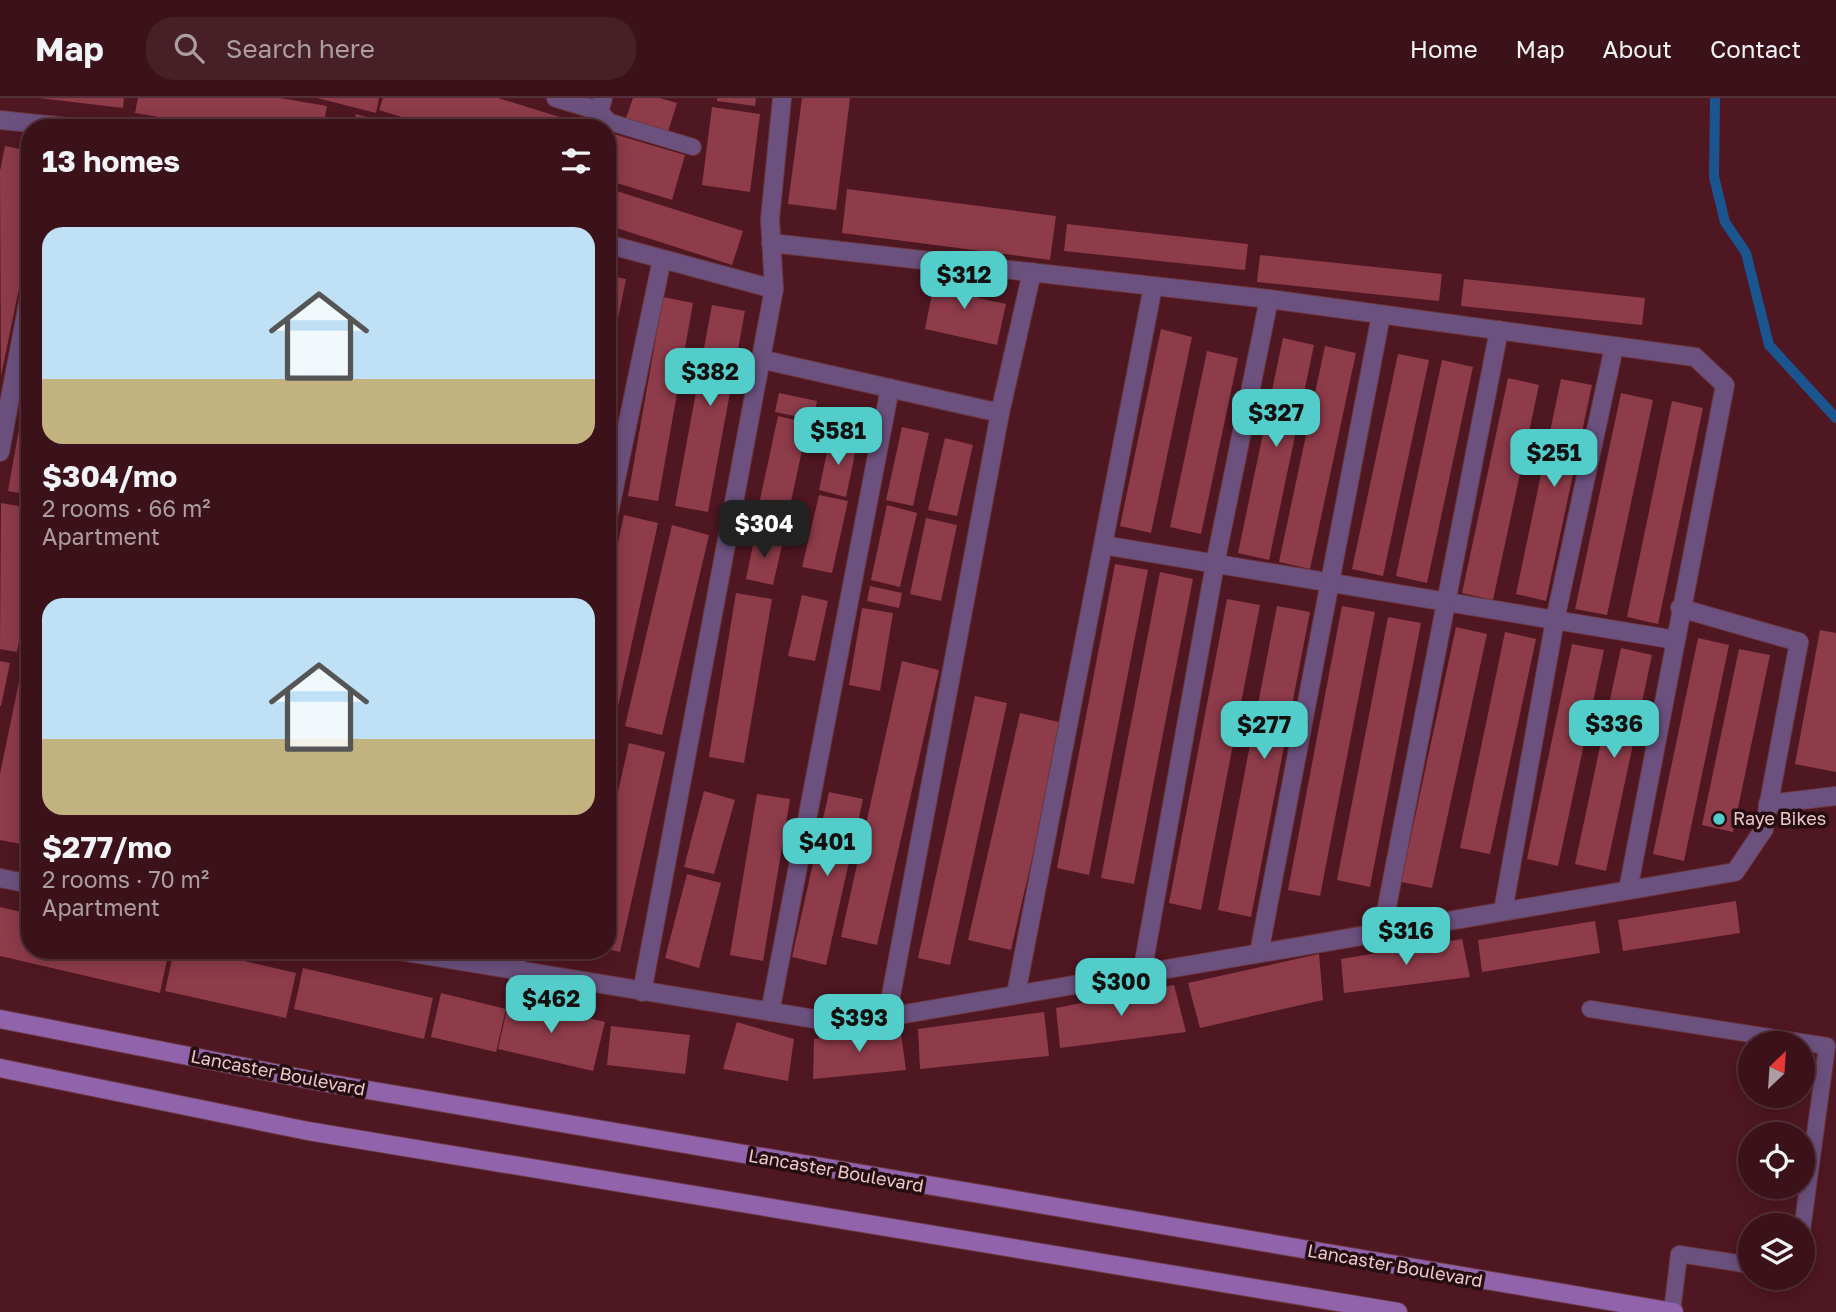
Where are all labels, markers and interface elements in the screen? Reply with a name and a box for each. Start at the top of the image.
search box [146,17,636,80]
text: Map [35,29,104,68]
icon: search [170,29,208,67]
text: Search here [226,33,375,64]
text: Home [1410,34,1478,63]
text: Map [1516,34,1565,63]
text: About [1603,34,1672,63]
text: Contact [1710,34,1801,63]
icon: filters [557,142,595,180]
text: 13 homes [42,143,180,179]
pin: $312 [923,252,1005,311]
text: $312 [936,260,992,288]
icon: home [256,273,382,399]
pin: $382 [669,348,751,408]
text: $382 [681,357,739,385]
pin: $327 [1235,390,1317,449]
text: $327 [1248,398,1304,426]
pin: $581 [797,408,879,467]
text: $581 [810,416,866,444]
pin: $251 [1513,430,1595,489]
text: $251 [1526,438,1582,466]
text: $304/mo [42,458,177,494]
text: 2 rooms · 66 m² [42,494,211,522]
pin: $304 [723,500,805,560]
text: $304 [735,509,793,537]
text: Apartment [42,522,160,550]
icon: home [256,644,382,770]
pin: $336 [1573,700,1655,760]
pin: $277 [1223,702,1305,761]
text: $336 [1585,709,1643,737]
text: $277 [1237,710,1291,738]
place label: Raye Bikes [1733,807,1826,829]
marker: Raye Bikes [1711,811,1727,827]
pin: $401 [786,818,868,878]
text: $401 [799,827,855,855]
text: $277/mo [42,829,172,865]
text: 2 rooms · 70 m² [42,865,209,893]
text: Apartment [42,893,160,921]
pin: $316 [1365,908,1447,967]
text: $316 [1378,916,1434,944]
pin: $300 [1080,958,1162,1018]
text: $300 [1091,967,1151,995]
pin: $462 [510,976,592,1035]
text: $462 [522,984,580,1012]
pin: $393 [818,995,900,1054]
text: $393 [830,1003,888,1031]
north arrow [1738,1031,1815,1108]
map controls [1738,1031,1815,1290]
street label: Lancaster Boulevard [189,1044,367,1100]
button: locate [1738,1122,1815,1199]
street label: Lancaster Boulevard [747,1144,925,1196]
button: layers [1738,1213,1815,1290]
street label: Lancaster Boulevard [1306,1239,1484,1291]

